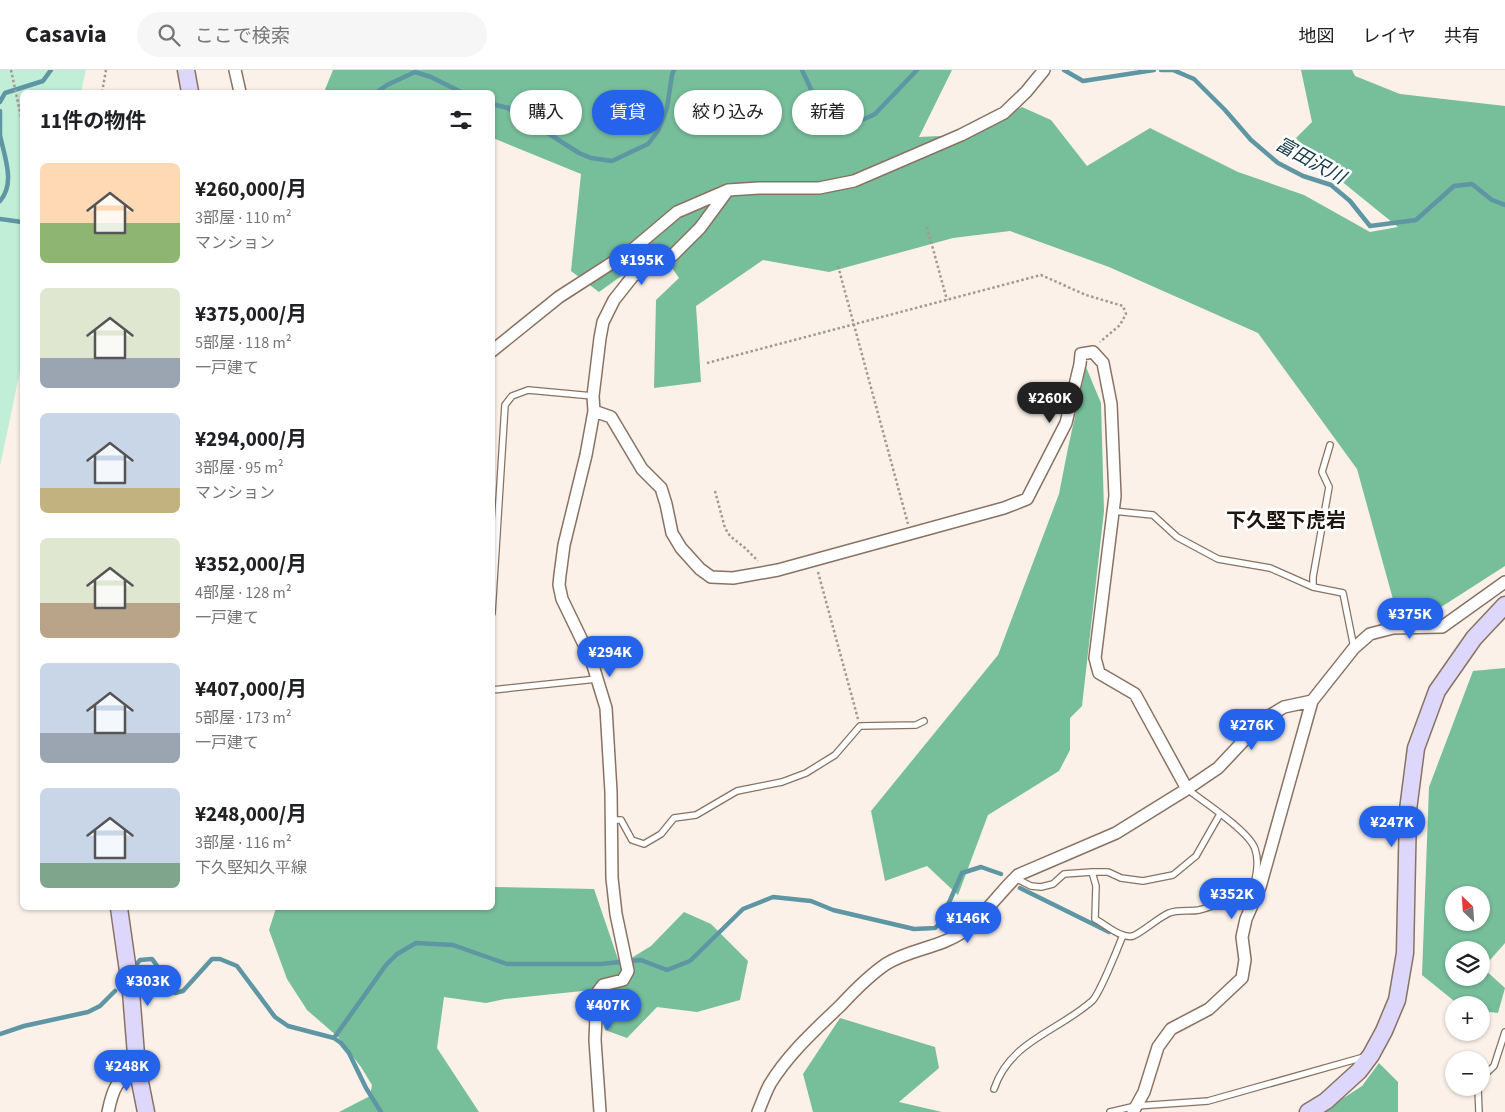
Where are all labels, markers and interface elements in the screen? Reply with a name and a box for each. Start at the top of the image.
search box [137,12,487,57]
text: Casavia [25,17,107,52]
icon: search [155,21,183,49]
text: ここで検索 [195,23,290,50]
text: 地図 [1299,24,1335,49]
text: レイヤ [1363,24,1416,49]
text: 共有 [1444,24,1480,49]
chip: 購入 [510,90,582,135]
chip: 賃貸 [592,90,664,135]
chip: 絞り込み [674,90,782,135]
chip: 新着 [792,90,864,135]
text: 11件の物件 [40,106,146,136]
icon: filters [447,106,475,134]
water label: 富田沢川 [1270,131,1352,193]
text: ¥260,000/月 [195,174,307,204]
icon: home [80,183,140,243]
text: 3部屋 · 110 m² [195,207,292,229]
text: マンション [195,232,275,254]
pin: ¥195K [607,244,677,286]
text: ¥195K [620,249,664,271]
text: ¥375,000/月 [195,299,307,329]
icon: home [80,308,140,368]
text: 5部屋 · 118 m² [195,332,292,354]
text: 一戸建て [195,357,259,379]
pin: ¥260K [1015,382,1085,424]
text: ¥260K [1028,387,1072,409]
text: ¥294,000/月 [195,424,307,454]
icon: home [80,433,140,493]
text: 3部屋 · 95 m² [195,457,284,479]
text: マンション [195,482,275,504]
district label: 下久堅下虎岩 [1226,507,1346,535]
text: ¥352,000/月 [195,549,307,579]
icon: home [80,558,140,618]
text: 4部屋 · 128 m² [195,582,292,604]
pin: ¥375K [1375,598,1445,640]
text: ¥375K [1388,603,1432,625]
text: 一戸建て [195,607,259,629]
pin: ¥294K [575,636,645,678]
text: ¥294K [588,641,632,663]
text: ¥407,000/月 [195,674,307,704]
icon: home [80,683,140,743]
text: 5部屋 · 173 m² [195,707,292,729]
pin: ¥276K [1217,708,1287,751]
text: ¥276K [1230,714,1274,736]
text: 一戸建て [195,732,259,754]
text: ¥248,000/月 [195,799,307,829]
pin: ¥247K [1357,806,1427,848]
icon: home [80,808,140,868]
text: ¥247K [1370,811,1414,833]
text: 3部屋 · 116 m² [195,832,292,854]
text: 下久堅知久平線 [195,857,307,879]
pin: ¥352K [1197,878,1267,920]
text: ¥352K [1210,883,1254,905]
north arrow [1445,886,1490,931]
map controls [1445,886,1490,1096]
pin: ¥146K [933,902,1003,944]
text: ¥146K [946,907,990,929]
button: layers [1445,941,1490,986]
pin: ¥303K [113,964,183,1007]
text: ¥303K [126,970,170,992]
pin: ¥407K [573,988,643,1031]
text: ¥407K [586,994,630,1016]
button: + [1445,996,1490,1041]
pin: ¥248K [92,1050,162,1092]
button: − [1445,1051,1490,1096]
text: ¥248K [105,1055,149,1077]

